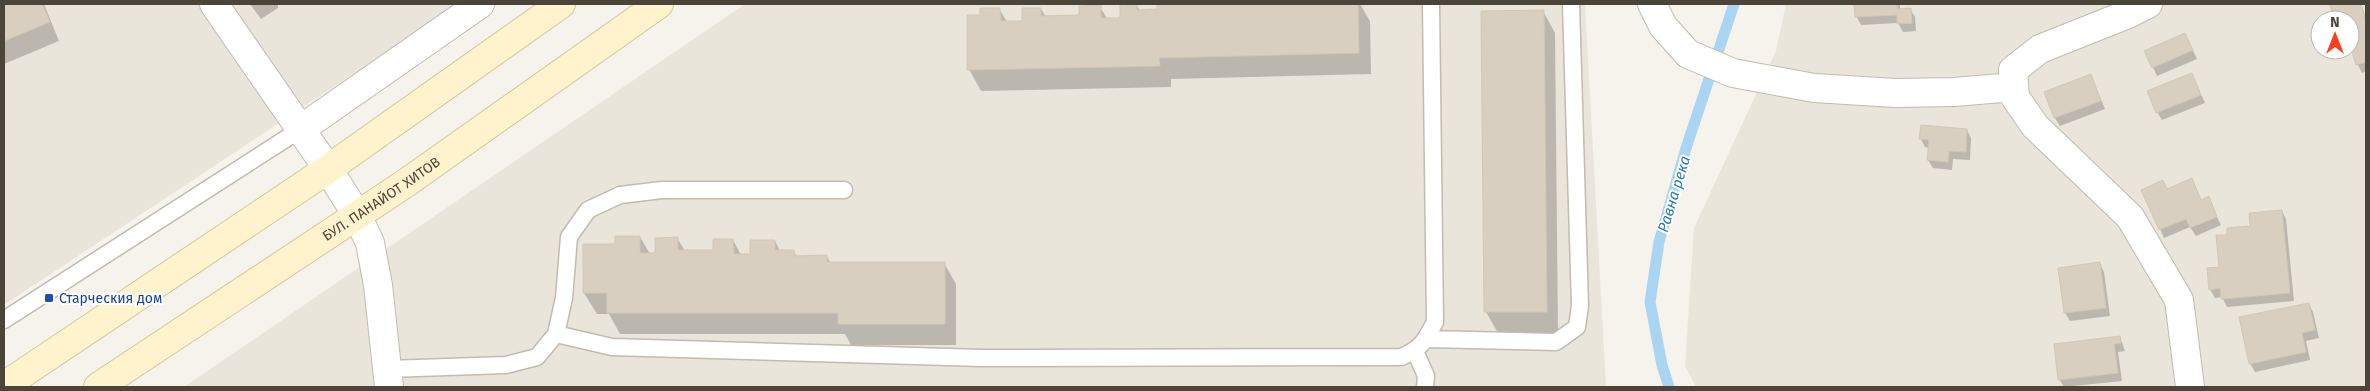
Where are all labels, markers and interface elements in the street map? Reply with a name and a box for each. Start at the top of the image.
north arrow [2310,10,2360,60]
text: N [2330,14,2340,31]
street label: БУЛ. ПАНАЙОТ ХИТОВ [319,154,444,245]
water label: Равна река [1654,154,1694,234]
place label: Старческия дом [59,290,162,307]
marker: Старческия дом [43,292,55,304]

